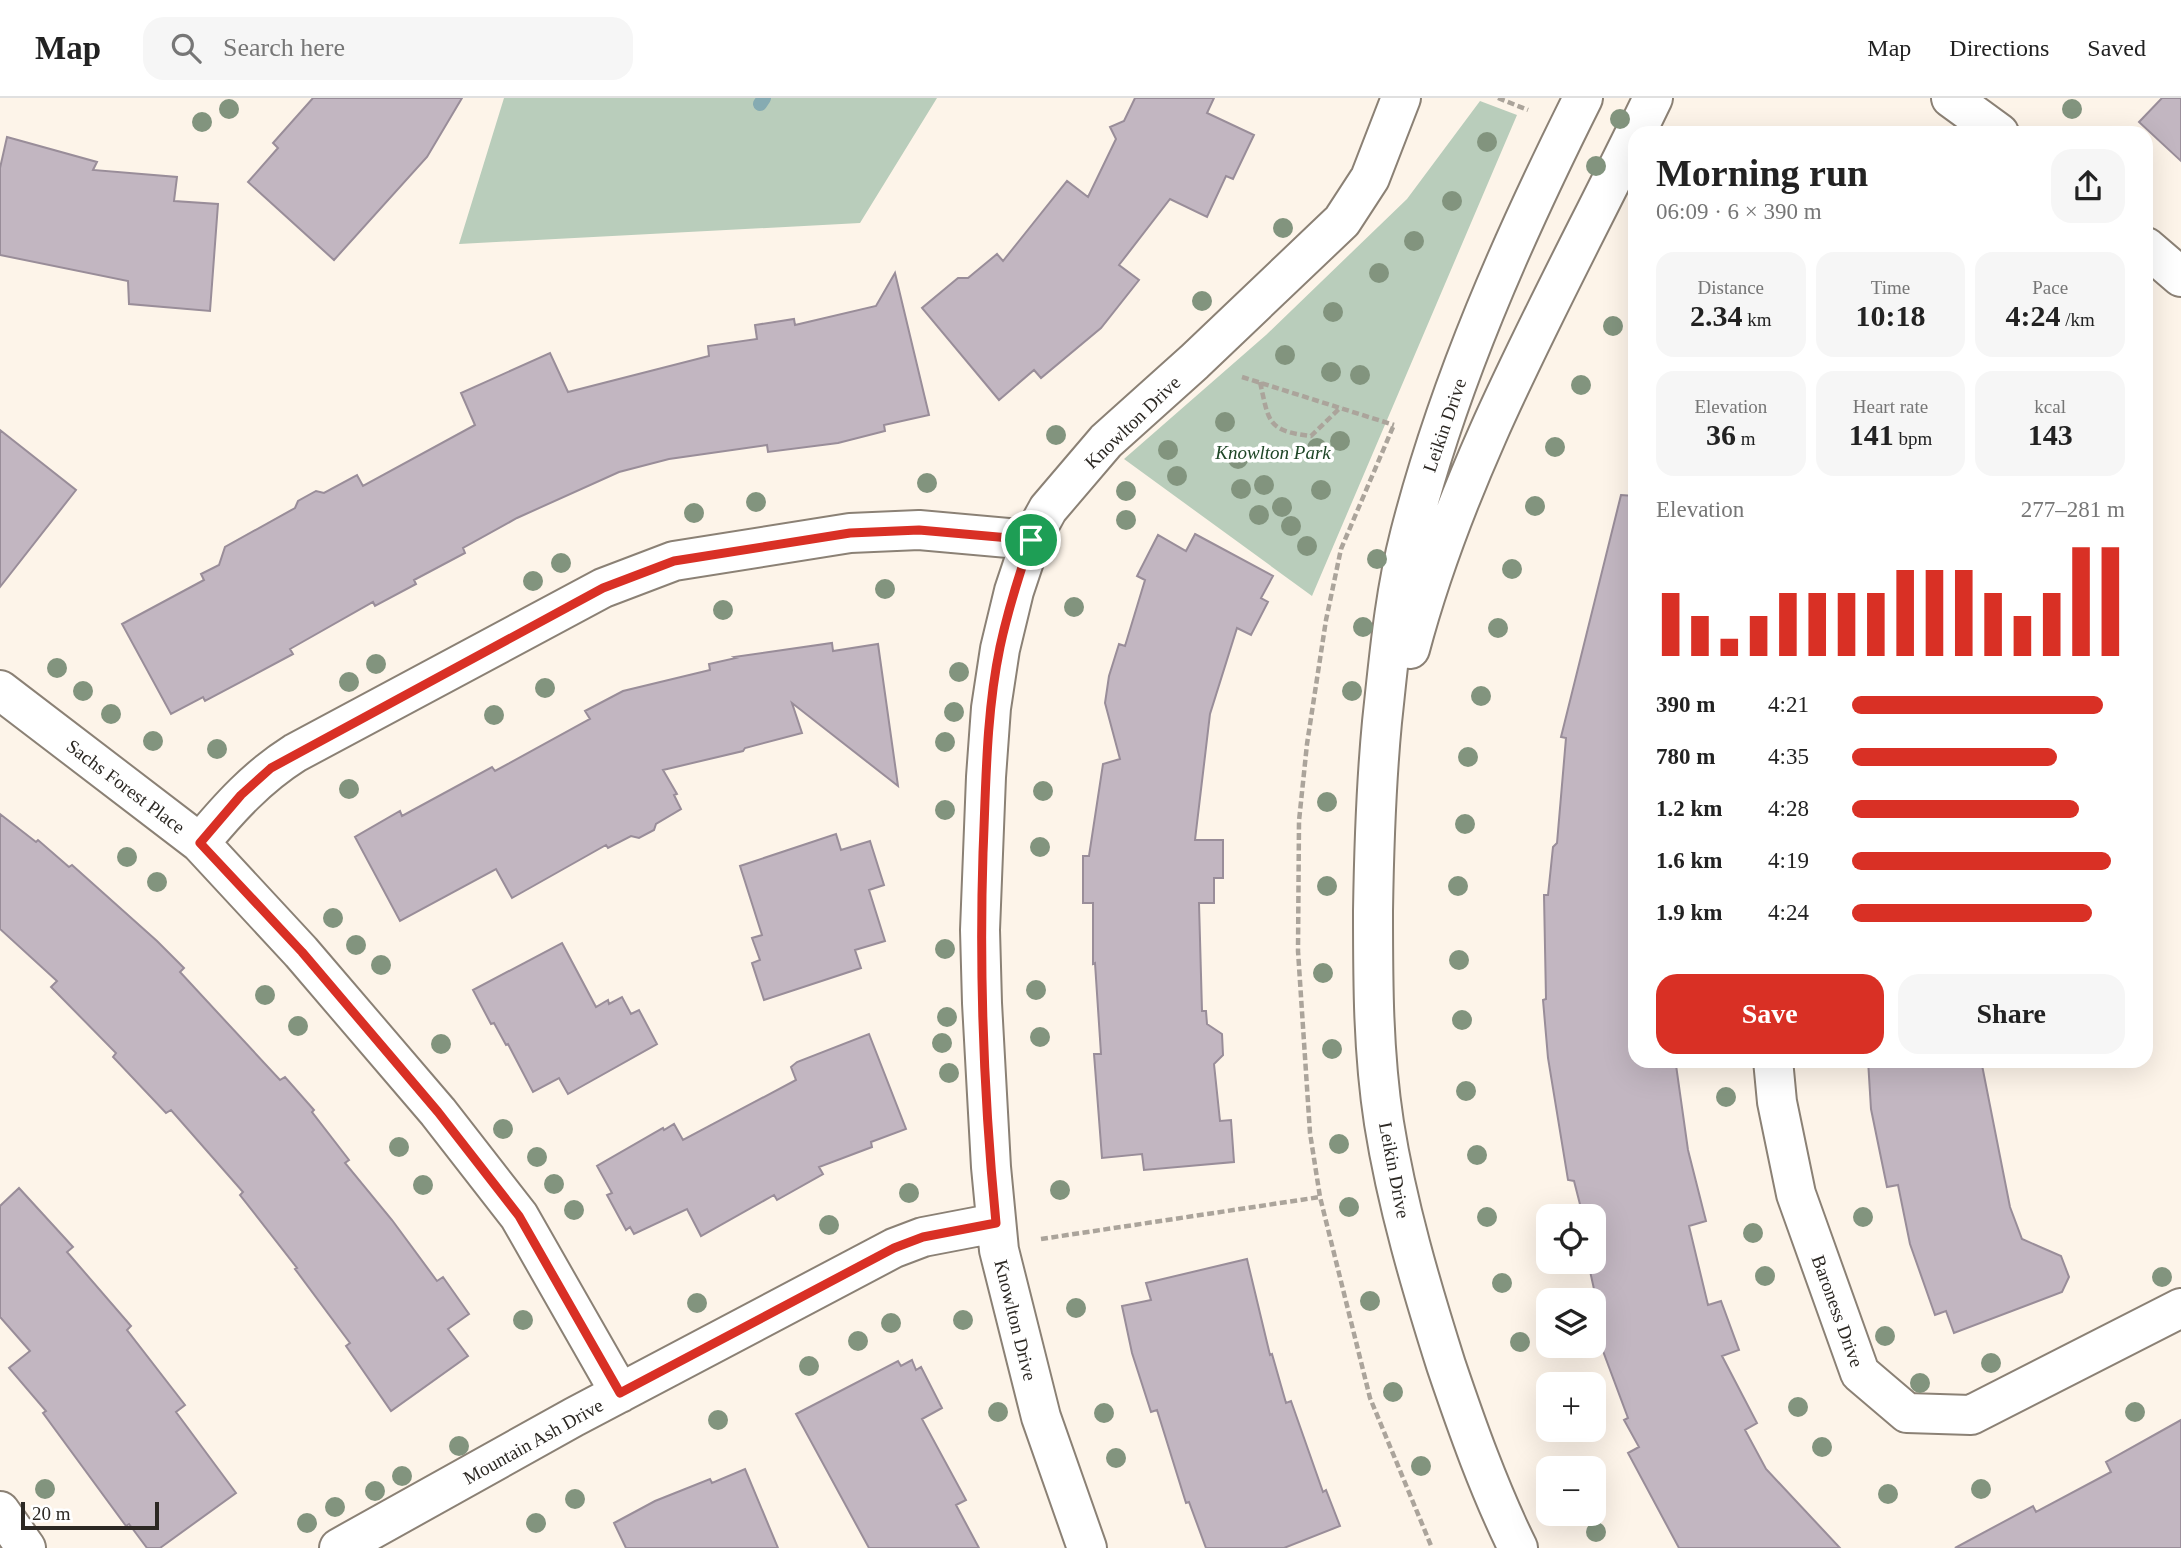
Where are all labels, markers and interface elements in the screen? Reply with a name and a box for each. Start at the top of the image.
search box [143,17,633,80]
icon: search [167,29,205,67]
text: Map [35,30,101,66]
text: Search here [223,33,345,62]
text: Map [1867,35,1911,61]
text: Directions [1949,35,2049,61]
text: Saved [2087,35,2146,61]
button: share [2051,149,2125,223]
text: Morning run [1656,152,1868,194]
text: 06:09 · 6 × 390 m [1656,199,1822,224]
text: Distance [1698,277,1764,298]
text: Time [1871,277,1910,298]
text: Pace [2032,277,2068,298]
text: 2.34 [1690,299,1743,332]
text: 10:18 [1855,299,1925,332]
text: 4:24 [2006,299,2061,332]
text: km [1743,309,1772,330]
text: /km [2061,309,2095,330]
street label: Knowlton Drive [1080,372,1184,473]
street label: Leikin Drive [1419,376,1470,475]
text: Elevation [1694,396,1767,417]
text: Heart rate [1853,396,1928,417]
text: kcal [2034,396,2066,417]
text: 36 [1706,418,1736,451]
text: 141 [1849,418,1894,451]
text: 143 [2028,418,2073,451]
text: m [1736,428,1756,449]
text: bpm [1894,428,1932,449]
park label: Knowlton Park [1214,442,1331,463]
text: Elevation [1656,497,1744,522]
text: 277–281 m [2021,497,2125,522]
pin [1001,510,1061,570]
icon: arrive [1012,521,1050,559]
text: 390 m [1656,692,1715,717]
text: 4:21 [1768,692,1809,717]
street label: Sachs Forest Place [62,735,189,838]
text: 780 m [1656,744,1715,769]
text: 4:35 [1768,744,1809,769]
text: 1.2 km [1656,796,1722,821]
text: 4:28 [1768,796,1809,821]
text: 1.6 km [1656,848,1722,873]
text: 4:19 [1768,848,1809,873]
text: 1.9 km [1656,900,1722,925]
text: 4:24 [1768,900,1809,925]
button: Save [1656,974,1884,1054]
button: Share [1898,974,2125,1054]
street label: Leikin Drive [1375,1120,1414,1220]
map controls [1536,1204,1606,1526]
button: locate [1536,1204,1606,1274]
street label: Baroness Drive [1808,1252,1868,1370]
street label: Knowlton Drive [990,1257,1041,1383]
button: layers [1536,1288,1606,1358]
button: + [1536,1372,1606,1442]
street label: Mountain Ash Drive [460,1394,607,1488]
button: − [1536,1456,1606,1526]
scale bar [21,1499,159,1531]
text: 20 m [32,1503,71,1524]

